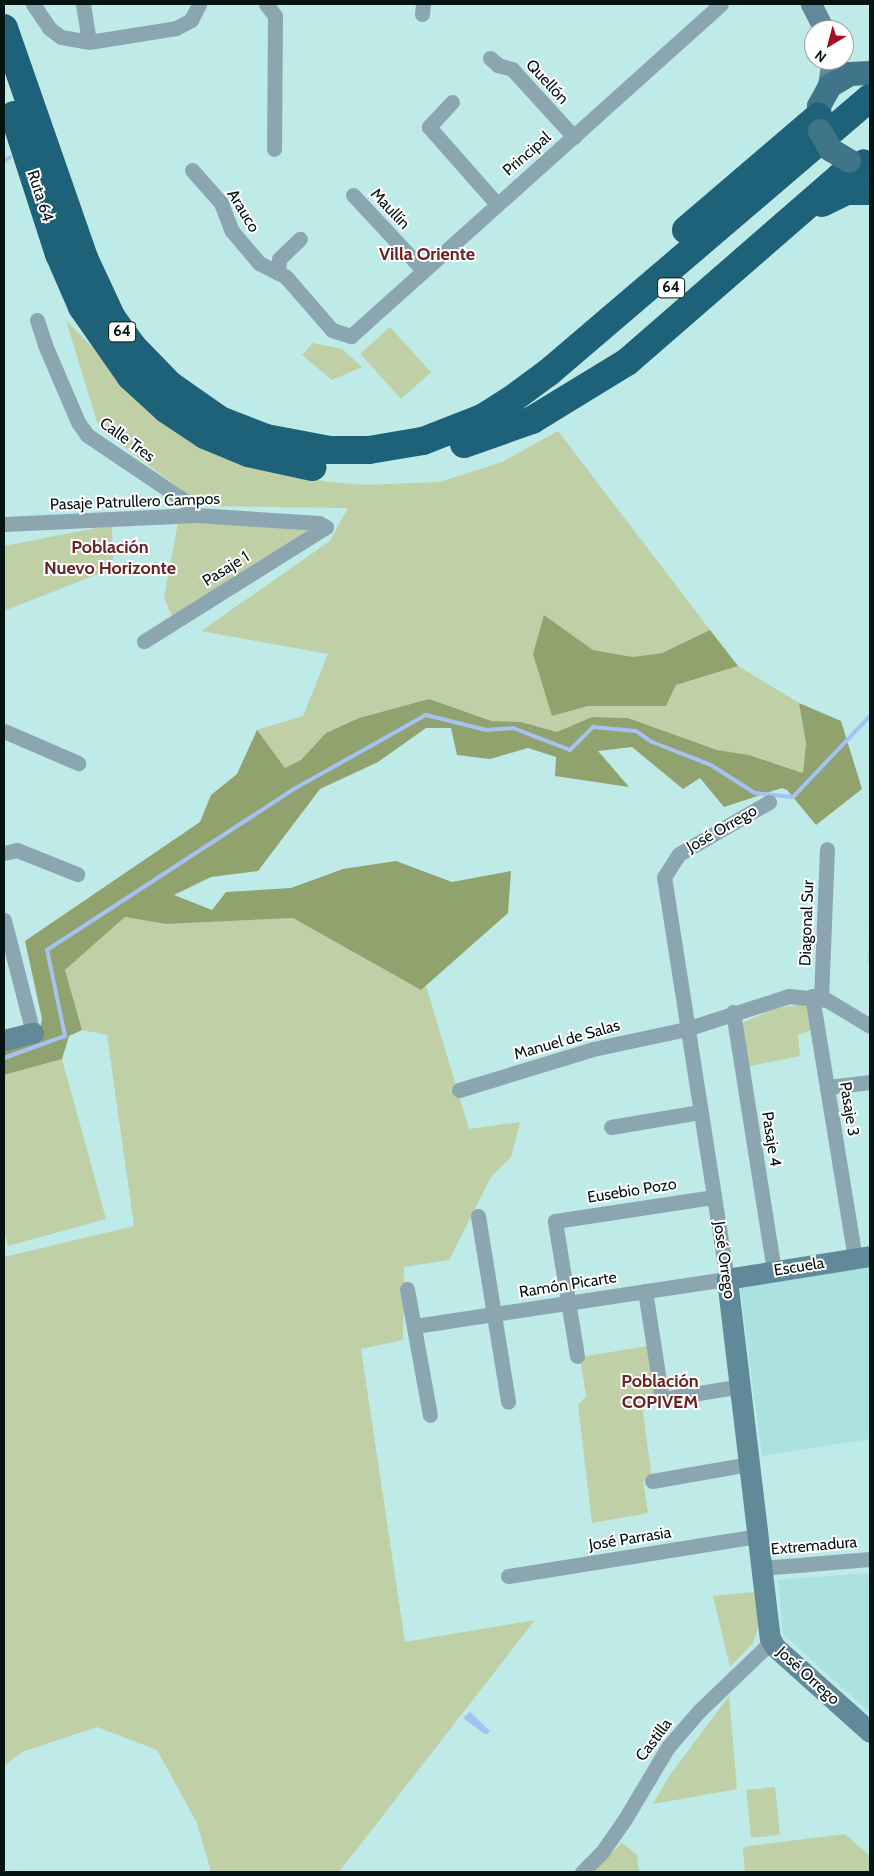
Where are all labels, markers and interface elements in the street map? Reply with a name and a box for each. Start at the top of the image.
north arrow [804,20,854,70]
text: N [811,46,830,66]
street label: Quellón [522,56,572,108]
street label: Principal [499,128,555,180]
street label: Ruta 64 [23,168,57,224]
street label: Maullín [366,185,414,233]
street label: Arauco [223,186,263,236]
district label: Villa Oriente [379,243,475,265]
road number: 64 [656,276,686,300]
road number: 64 [107,320,137,344]
street label: Calle Tres [96,414,158,466]
street label: Pasaje Patrullero Campos [50,489,220,515]
district label: Población Nuevo Horizonte [44,537,176,580]
street label: Pasaje 1 [199,547,253,591]
street label: José Orrego [683,801,761,857]
street label: Diagonal Sur [796,880,818,966]
street label: Manuel de Salas [512,1016,622,1064]
street label: Pasaje 3 [835,1080,863,1138]
street label: Pasaje 4 [757,1110,785,1168]
street label: Eusebio Pozo [586,1174,678,1208]
street label: José Orrego [709,1220,739,1300]
street label: Escuela [772,1254,826,1280]
street label: Ramón Picarte [518,1268,618,1302]
district label: Población COPIVEM [621,1371,699,1414]
street label: José Parrasia [587,1523,673,1555]
street label: Extremadura [770,1533,858,1559]
street label: José Orrego [773,1643,843,1709]
street label: Castilla [632,1715,676,1765]

